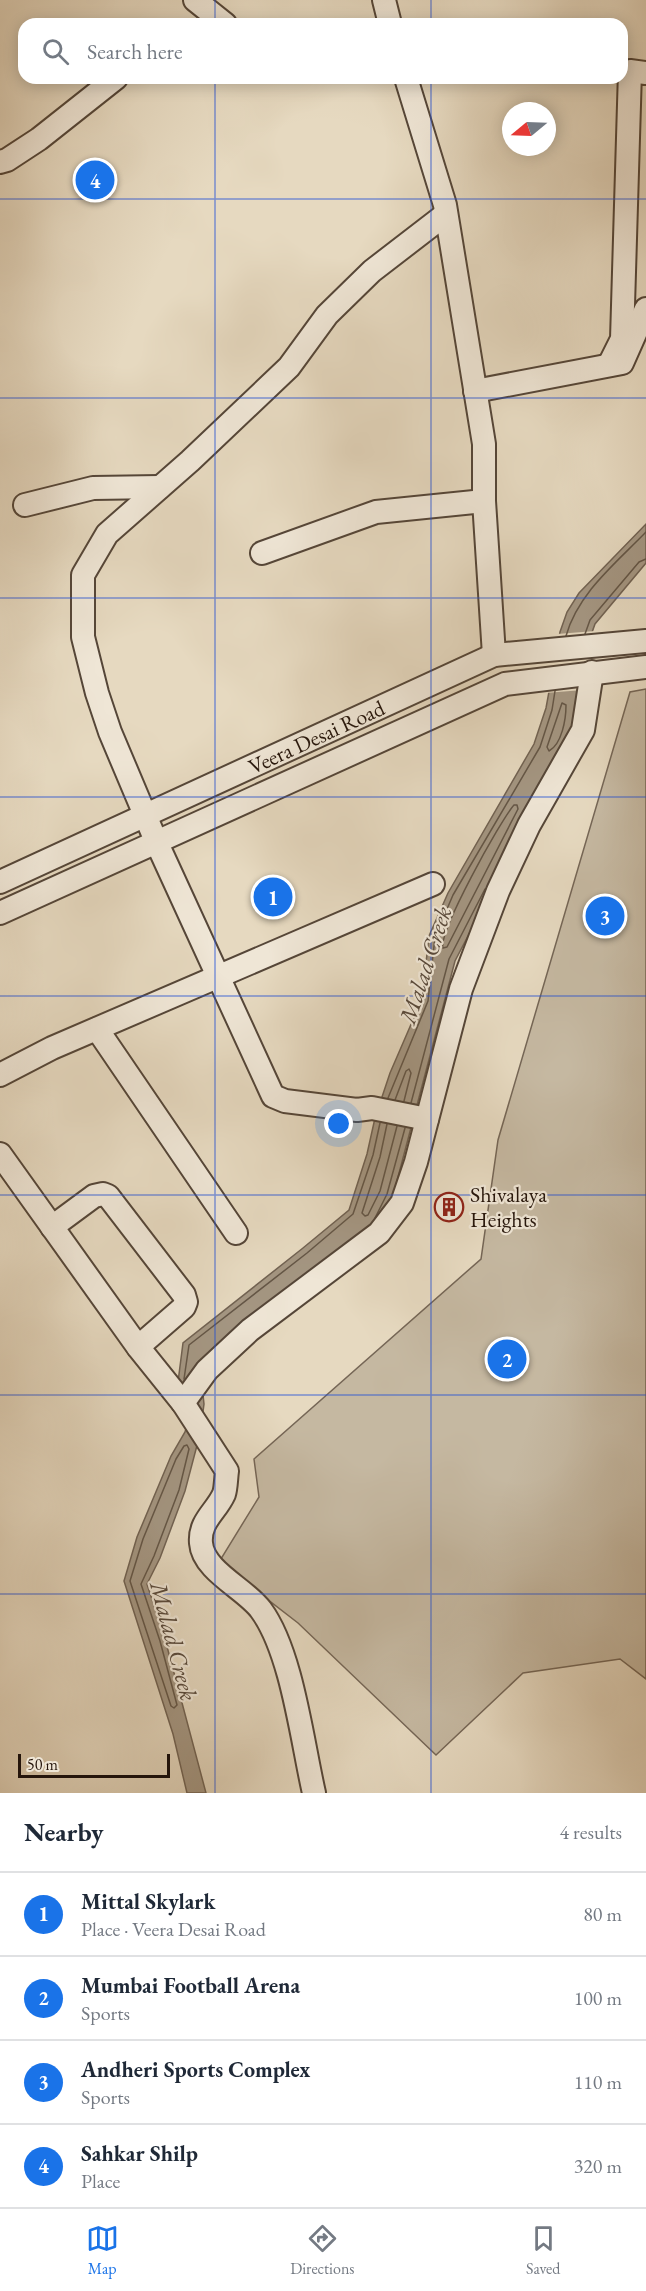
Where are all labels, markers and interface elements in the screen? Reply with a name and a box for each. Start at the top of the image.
search box [18,18,628,84]
icon: search [39,35,72,68]
text: Search here [87,37,182,66]
north arrow [502,102,556,156]
pin: 4 [76,158,115,202]
street label: Veera Desai Road [243,692,390,781]
pin: 1 [254,874,292,920]
pin: 3 [586,894,624,938]
water label: Malad Creek [391,902,459,1030]
your location [324,1109,353,1138]
place label: Shivalaya Heights [470,1180,547,1234]
building icon: Shivalaya Heights [433,1191,465,1223]
pin: 2 [488,1336,526,1382]
water label: Malad Creek [143,1576,205,1704]
scale bar [18,1751,170,1778]
text: 50 m [27,1754,58,1775]
text: Nearby [24,1815,104,1849]
text: 4 results [559,1819,622,1845]
text: Mittal Skylark [81,1887,215,1916]
text: 1 [38,1901,49,1927]
text: 80 m [583,1901,622,1927]
text: Place · Veera Desai Road [81,1916,266,1942]
text: Mumbai Football Arena [81,1971,300,2000]
text: 2 [38,1985,49,2011]
text: 100 m [574,1985,622,2011]
text: Sports [81,2000,130,2026]
text: Andheri Sports Complex [81,2055,310,2084]
text: 3 [38,2069,49,2095]
text: 110 m [574,2069,622,2095]
text: Sports [81,2084,130,2110]
text: Sahkar Shilp [81,2139,198,2168]
text: 4 [38,2153,49,2179]
text: 320 m [574,2153,622,2179]
text: Place [81,2168,120,2194]
tab: Map [86,2222,119,2279]
tab: Directions [290,2222,355,2279]
tab: Saved [526,2222,560,2279]

